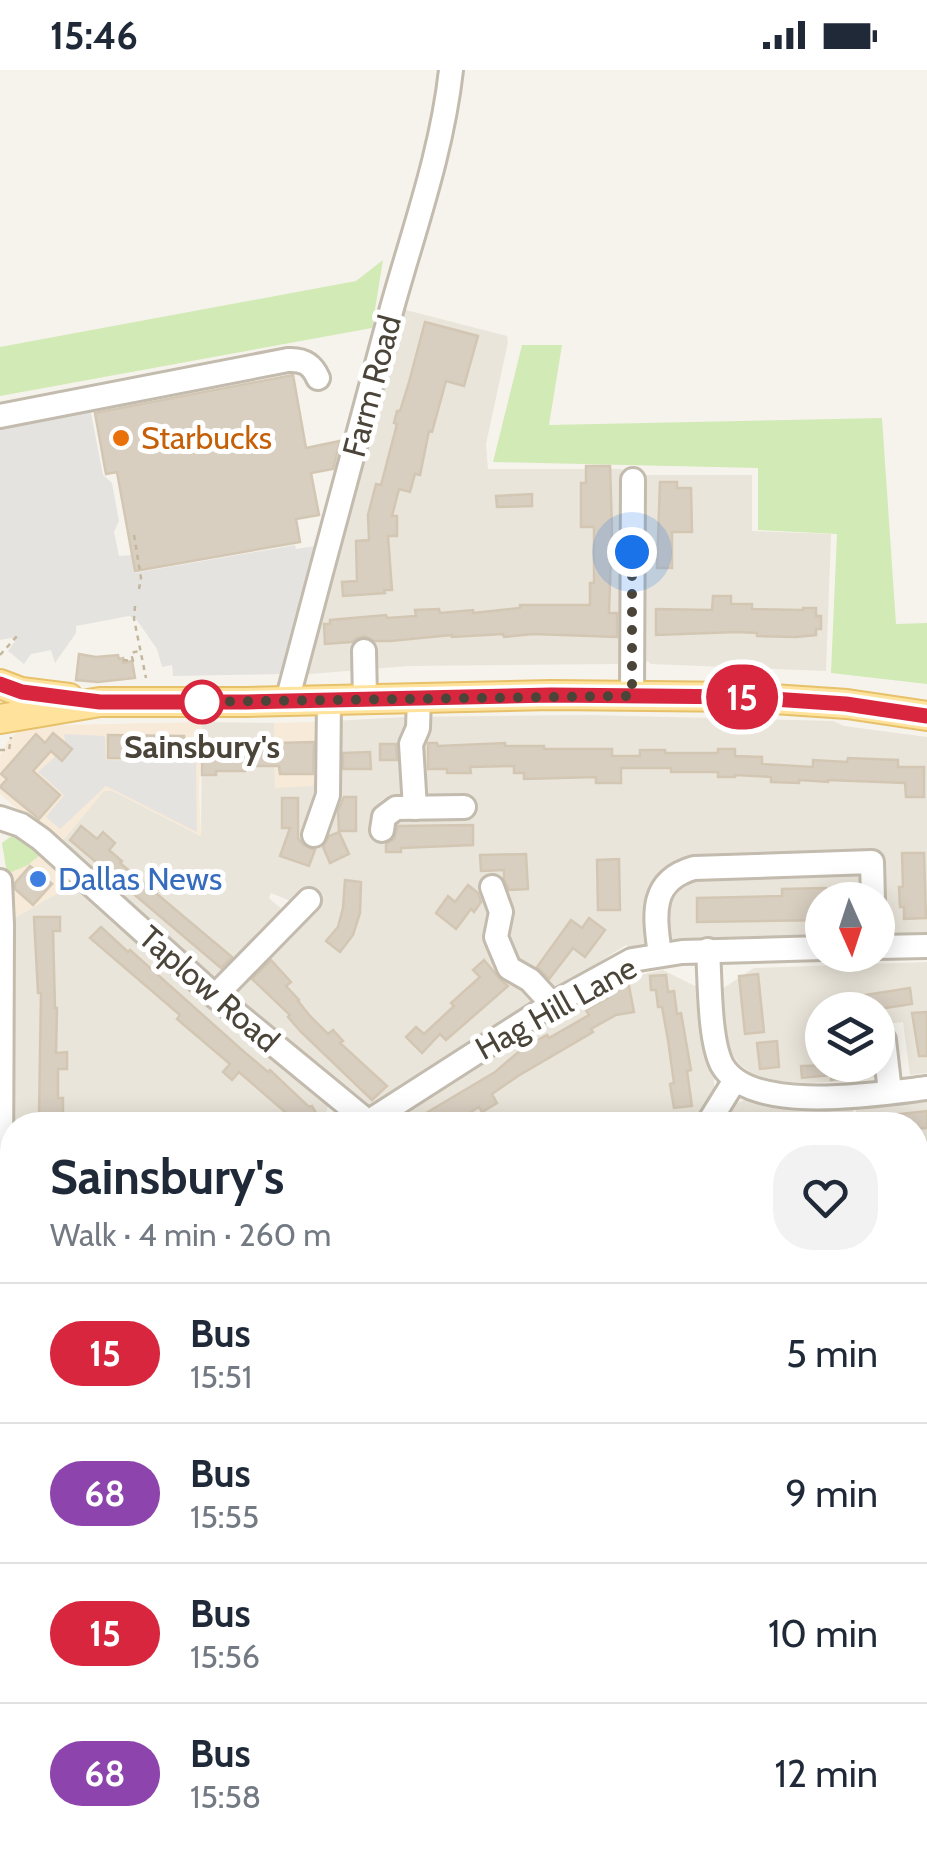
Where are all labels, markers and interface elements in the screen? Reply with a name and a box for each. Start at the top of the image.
text: 15:46 [50,12,138,59]
street label: Farm Road [334,311,409,461]
place label: Starbucks [141,418,272,457]
marker: Starbucks [110,427,132,449]
your location [607,527,657,577]
line badge: 15 [697,664,787,730]
text: 15 [726,676,758,719]
marker: Sainsbury's [181,681,223,723]
place label: Sainsbury's [124,727,280,766]
place label: Dallas News [58,859,222,898]
marker: Dallas News [27,868,49,890]
north arrow [805,882,895,972]
map controls [805,882,895,1082]
street label: Taplow Road [131,917,287,1060]
street label: Hag Hill Lane [469,947,643,1068]
button: layers [805,992,895,1082]
button: heart [773,1145,878,1250]
text: Sainsbury's [50,1148,284,1206]
text: Walk · 4 min · 260 m [50,1215,331,1254]
text: Bus [190,1310,251,1357]
text: 5 min [786,1330,878,1377]
text: 15 [89,1332,121,1375]
text: 15:51 [190,1357,252,1396]
text: Bus [190,1450,251,1497]
text: 9 min [785,1470,878,1517]
text: 68 [85,1472,125,1515]
text: 15:55 [190,1497,259,1536]
text: Bus [190,1590,251,1637]
text: 10 min [768,1610,878,1657]
text: 15 [89,1612,121,1655]
text: 15:56 [190,1637,260,1676]
text: Bus [190,1730,251,1777]
text: 12 min [775,1750,878,1797]
text: 68 [85,1752,125,1795]
text: 15:58 [190,1777,261,1816]

